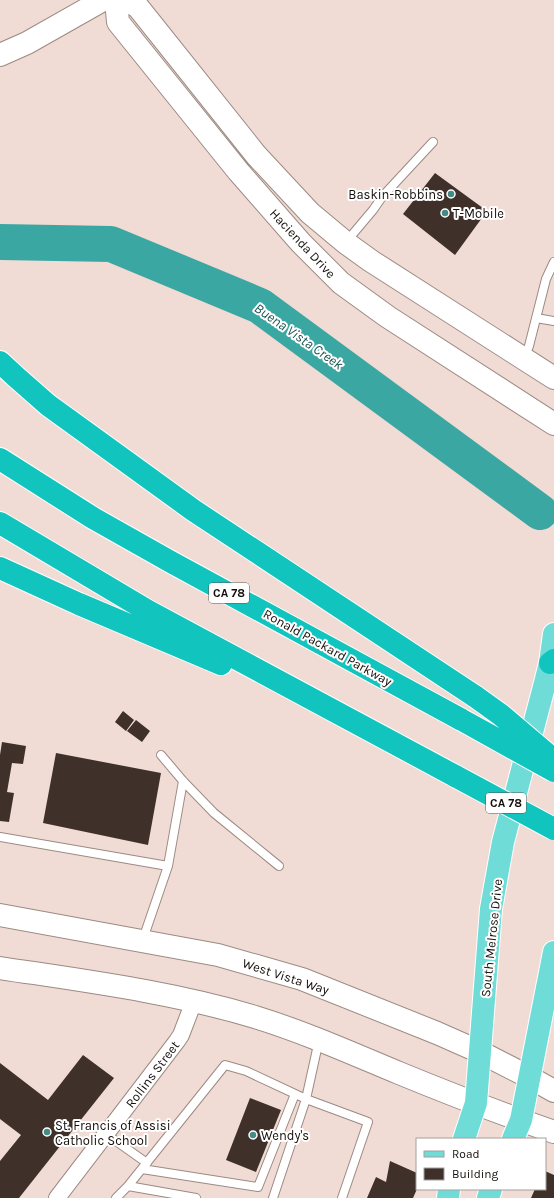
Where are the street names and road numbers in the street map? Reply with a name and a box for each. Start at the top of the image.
street label: Hacienda Drive [267,206,339,281]
road number: CA 78 [209,583,249,603]
street label: Ronald Packard Parkway [261,606,395,689]
road number: CA 78 [486,793,526,813]
street label: South Melrose Drive [478,878,505,998]
street label: West Vista Way [241,955,331,998]
street label: Rollins Street [122,1038,182,1111]

